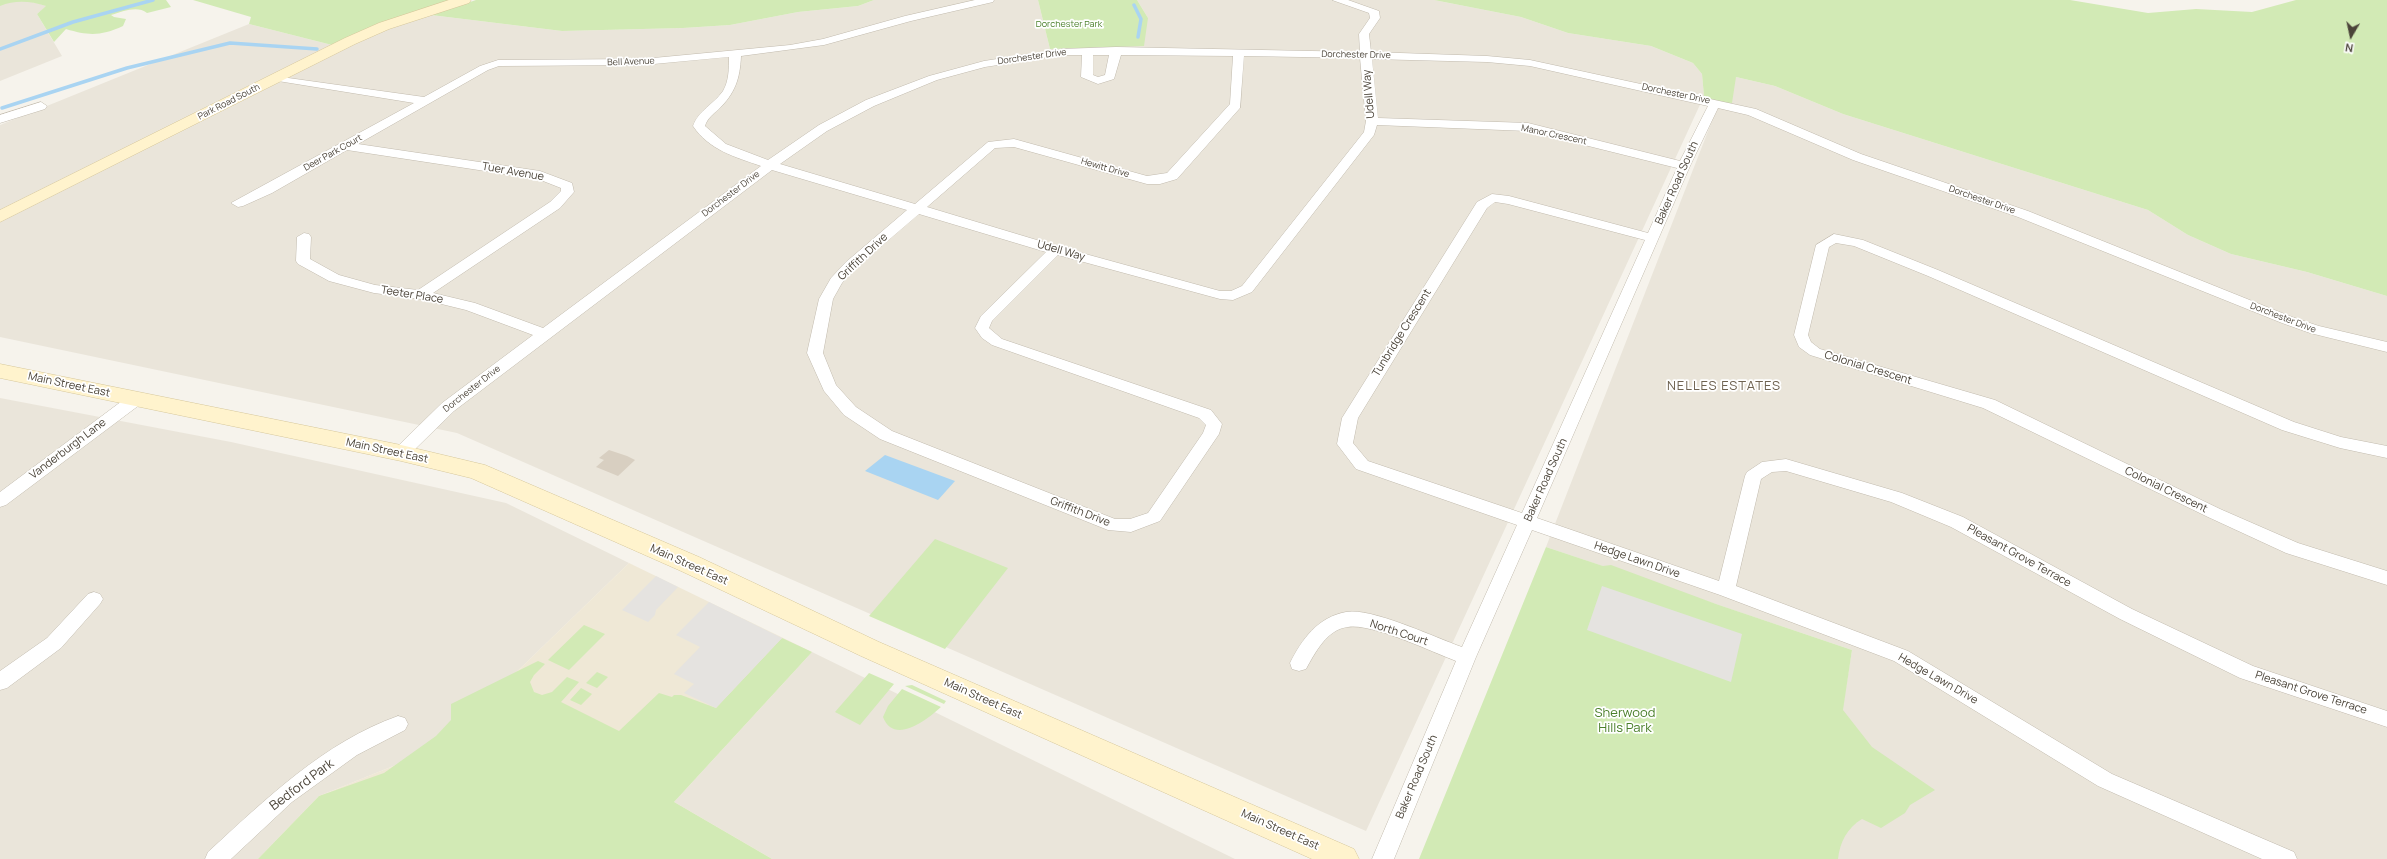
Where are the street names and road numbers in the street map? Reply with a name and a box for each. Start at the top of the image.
street label: Dorchester Drive [997,47,1067,67]
street label: Dorchester Drive [1321,49,1391,61]
street label: Bell Avenue [607,56,655,68]
street label: Udell Way [1360,69,1378,119]
street label: Dorchester Drive [1641,81,1711,107]
street label: Park Road South [196,82,262,122]
street label: Manor Crescent [1520,123,1588,147]
street label: Deer Park Court [302,132,364,174]
street label: Baker Road South [1653,139,1701,227]
street label: Hewitt Drive [1080,156,1130,180]
street label: Tuer Avenue [481,160,545,184]
street label: Dorchester Drive [700,169,762,219]
street label: Dorchester Drive [1947,184,2017,216]
street label: Griffith Drive [835,231,891,283]
street label: Udell Way [1035,238,1087,264]
street label: Teeter Place [380,284,444,306]
street label: Tunbridge Crescent [1370,287,1434,379]
street label: Dorchester Drive [2249,300,2317,336]
street label: Colonial Crescent [1823,348,1913,388]
street label: Dorchester Drive [441,363,503,415]
street label: Main Street East [27,370,111,400]
street label: Vanderburgh Lane [27,416,109,482]
street label: Main Street East [345,436,429,466]
street label: Baker Road South [1522,436,1570,524]
street label: Colonial Crescent [2122,464,2210,516]
street label: Griffith Drive [1048,495,1112,529]
street label: Pleasant Grove Terrace [1965,522,2073,590]
street label: Hedge Lawn Drive [1592,539,1682,581]
street label: Main Street East [648,542,730,588]
street label: North Court [1368,617,1430,649]
street label: Hedge Lawn Drive [1896,651,1980,707]
street label: Pleasant Grove Terrace [2253,669,2369,717]
street label: Main Street East [942,676,1024,722]
street label: Baker Road South [1393,733,1441,821]
street label: Bedford Park [267,756,337,814]
street label: Main Street East [1239,807,1321,853]

